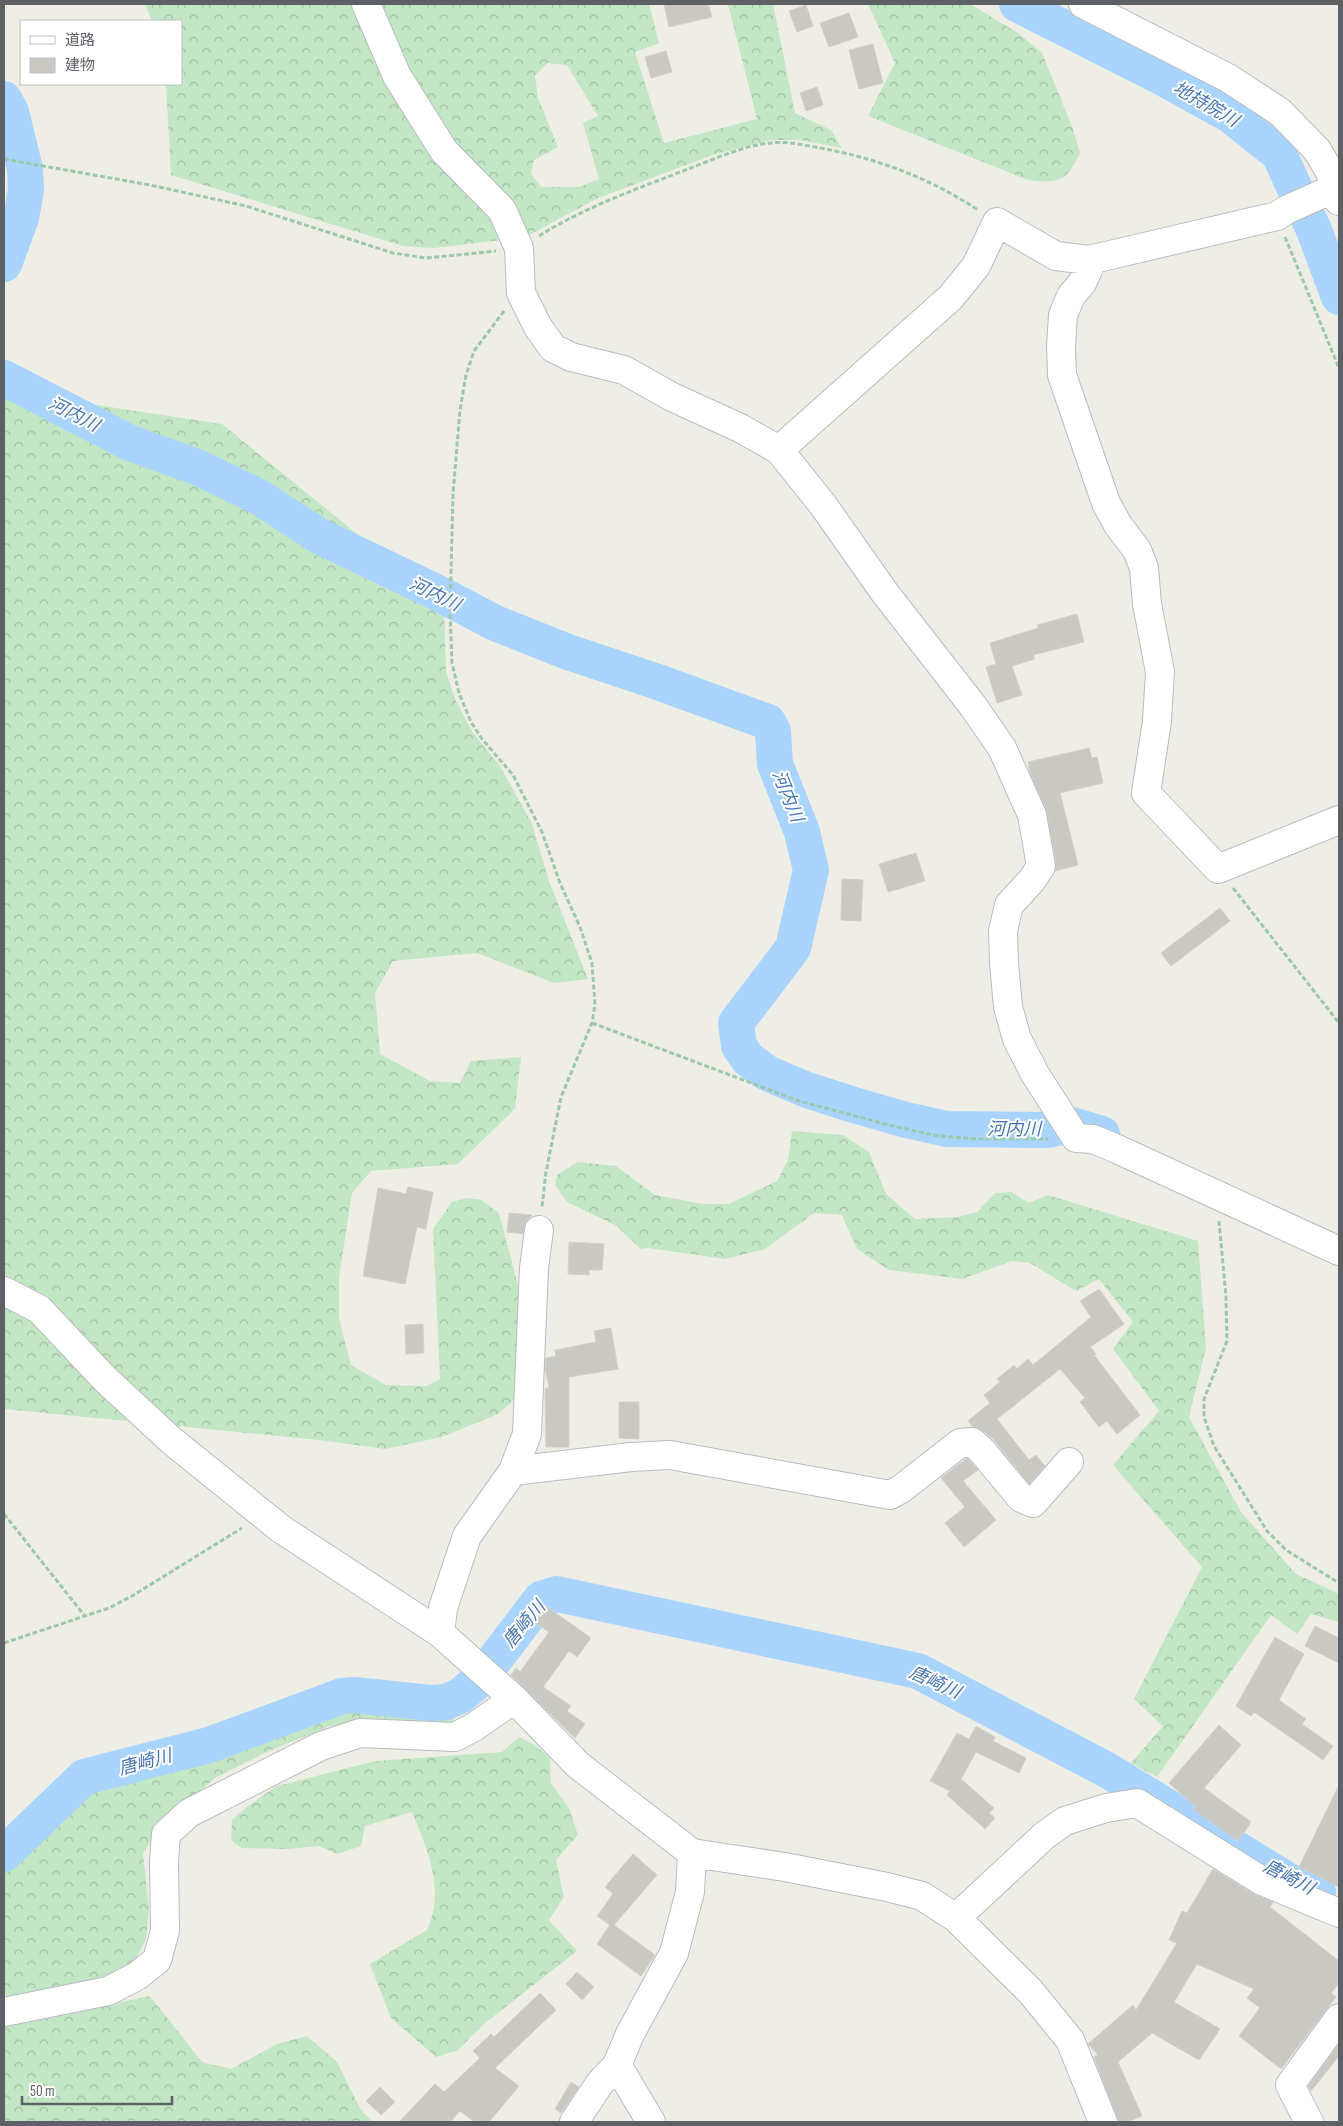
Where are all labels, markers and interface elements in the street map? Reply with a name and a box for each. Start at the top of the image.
legend [20,20,182,85]
text: 道路 [65,31,95,50]
text: 建物 [65,56,95,75]
water label: 地持院川 [1169,77,1244,133]
water label: 河内川 [45,393,104,437]
water label: 河内川 [406,573,465,617]
water label: 河内川 [768,767,808,827]
water label: 河内川 [987,1119,1043,1140]
water label: 唐崎川 [499,1595,551,1652]
water label: 唐崎川 [906,1662,966,1704]
water label: 唐崎川 [116,1745,176,1780]
water label: 唐崎川 [1260,1856,1319,1900]
scale bar [22,2074,172,2106]
text: 50 m [30,2082,55,2101]

